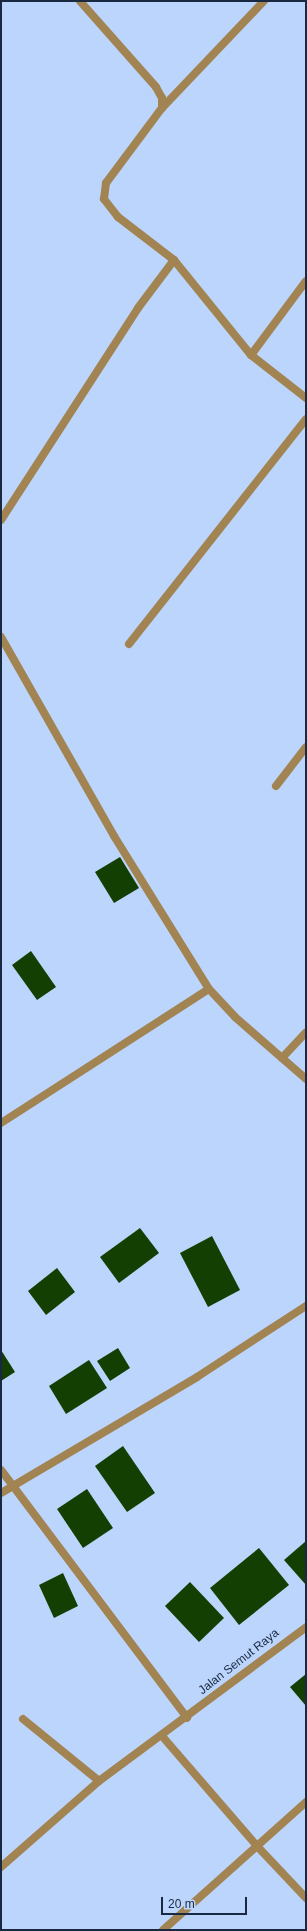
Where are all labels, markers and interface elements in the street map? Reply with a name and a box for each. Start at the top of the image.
street label: Jalan Semut Raya [196,1626,282,1698]
scale bar [163,1889,249,1915]
text: 20 m [168,1897,195,1911]

